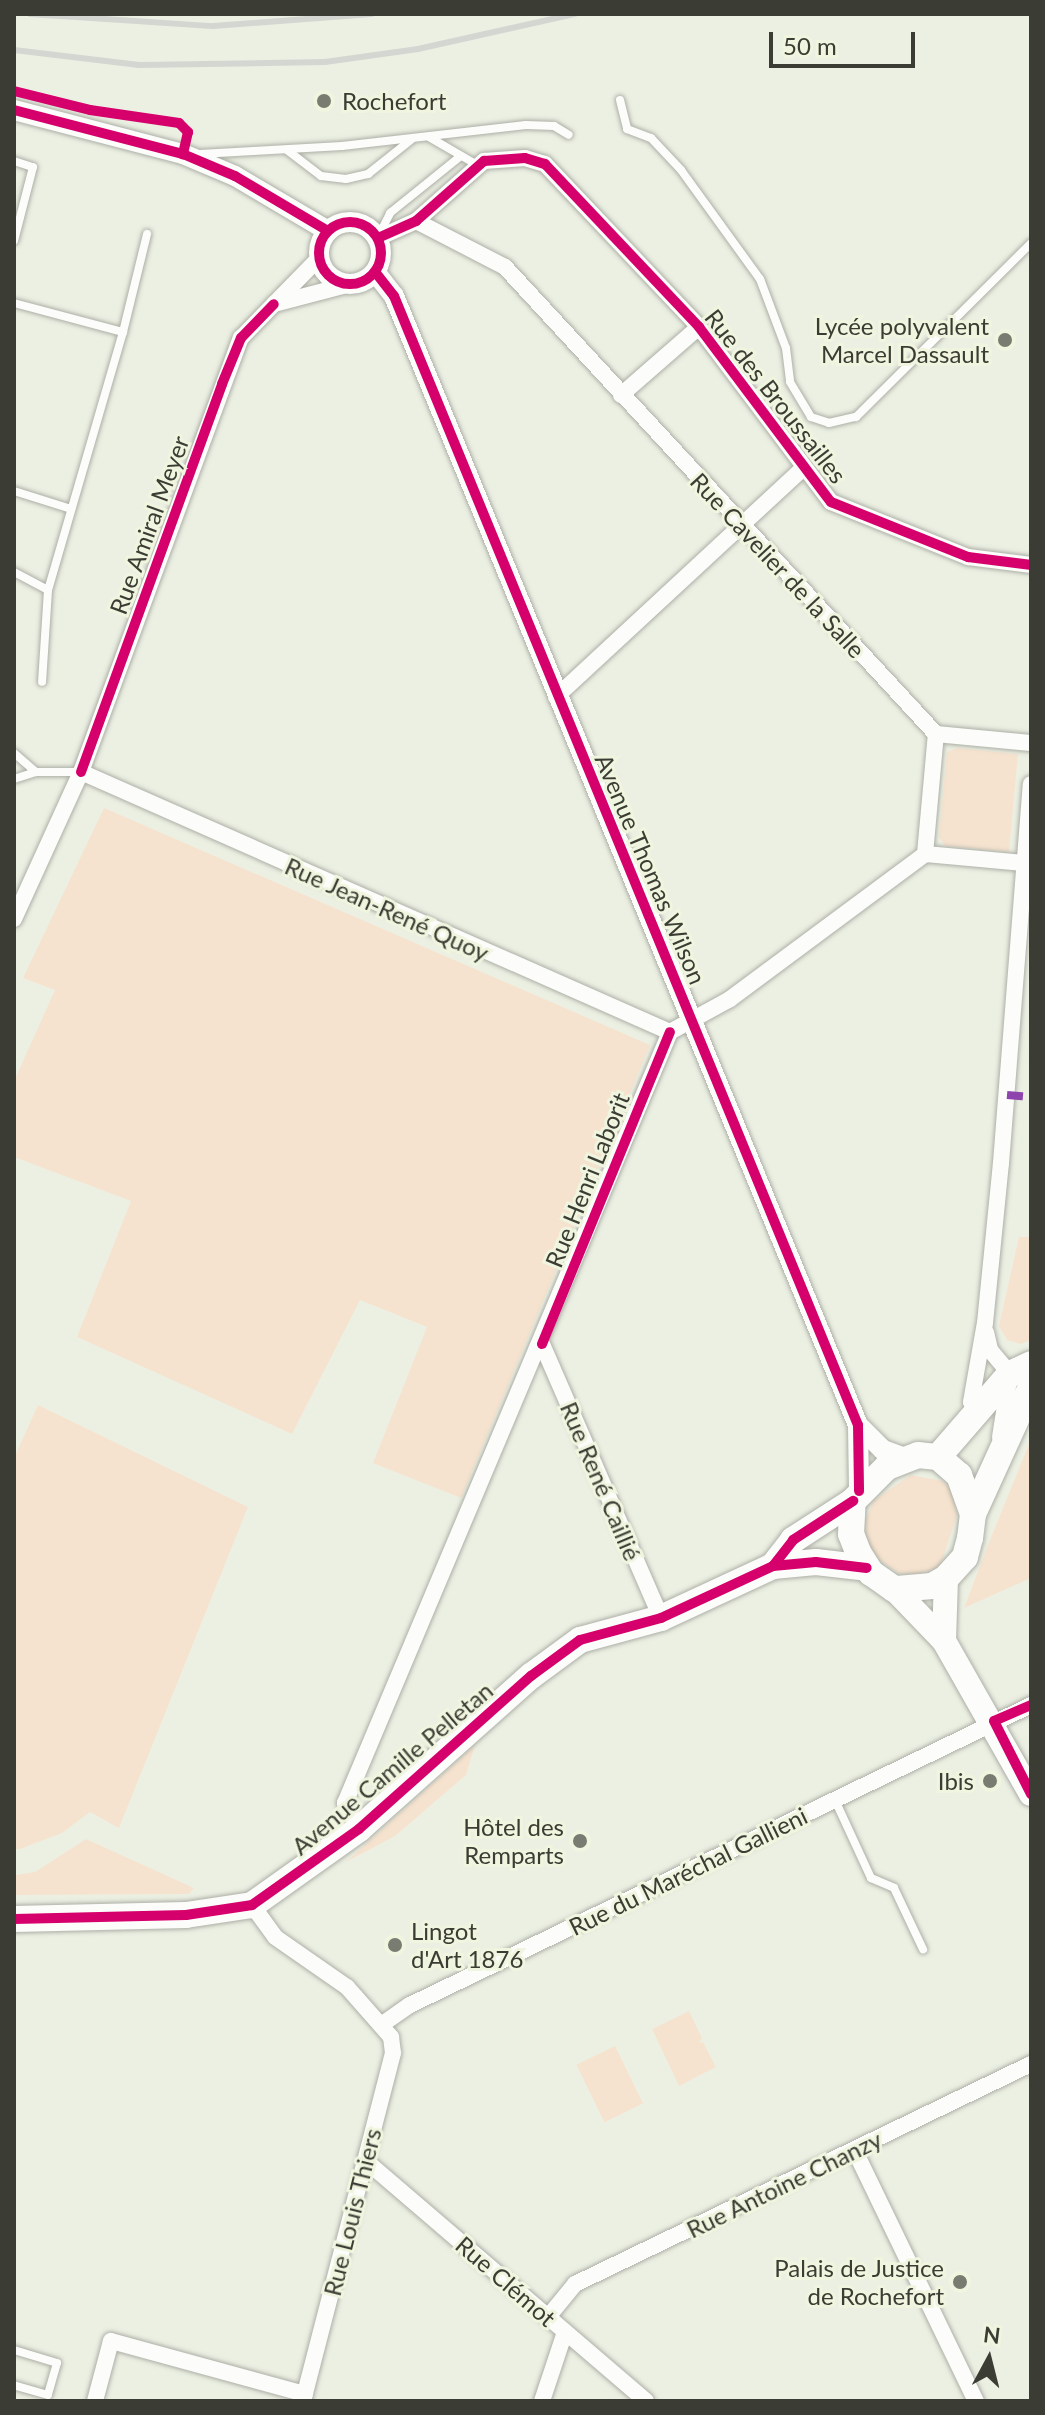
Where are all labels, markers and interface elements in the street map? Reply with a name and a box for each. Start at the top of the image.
scale bar [773,16,919,66]
text: 50 m [783,31,837,60]
place label: Rochefort [342,87,446,115]
marker: Rochefort [313,90,335,112]
street label: Rue des Broussailles [699,303,853,489]
place label: Lycée polyvalent Marcel Dassault [815,312,989,368]
marker: Lycée polyvalent Marcel Dassault [996,331,1014,349]
street label: Rue Amiral Meyer [103,432,195,618]
street label: Rue Cavelier de la Salle [685,466,871,664]
street label: Avenue Thomas Wilson [589,749,713,989]
street label: Rue Jean-René Quoy [280,851,494,967]
street label: Rue Henri Laborit [539,1088,635,1272]
street label: Rue René Caillié [555,1397,647,1565]
street label: Avenue Camille Pelletan [286,1675,498,1861]
place label: Ibis [938,1767,974,1795]
marker: Ibis [981,1772,999,1790]
street label: Rue du Maréchal Gallieni [564,1801,812,1941]
place label: Hôtel des Remparts [463,1813,564,1869]
marker: Hôtel des Remparts [571,1832,589,1850]
place label: Lingot d'Art 1876 [411,1917,523,1973]
marker: Lingot d'Art 1876 [386,1936,404,1954]
street label: Rue Antoine Chanzy [681,2124,887,2244]
street label: Rue Louis Thiers [317,2125,387,2299]
street label: Rue Clémot [450,2230,562,2332]
place label: Palais de Justice de Rochefort [774,2254,944,2310]
marker: Palais de Justice de Rochefort [951,2273,969,2291]
north arrow [949,2319,1029,2399]
text: N [982,2320,1002,2349]

